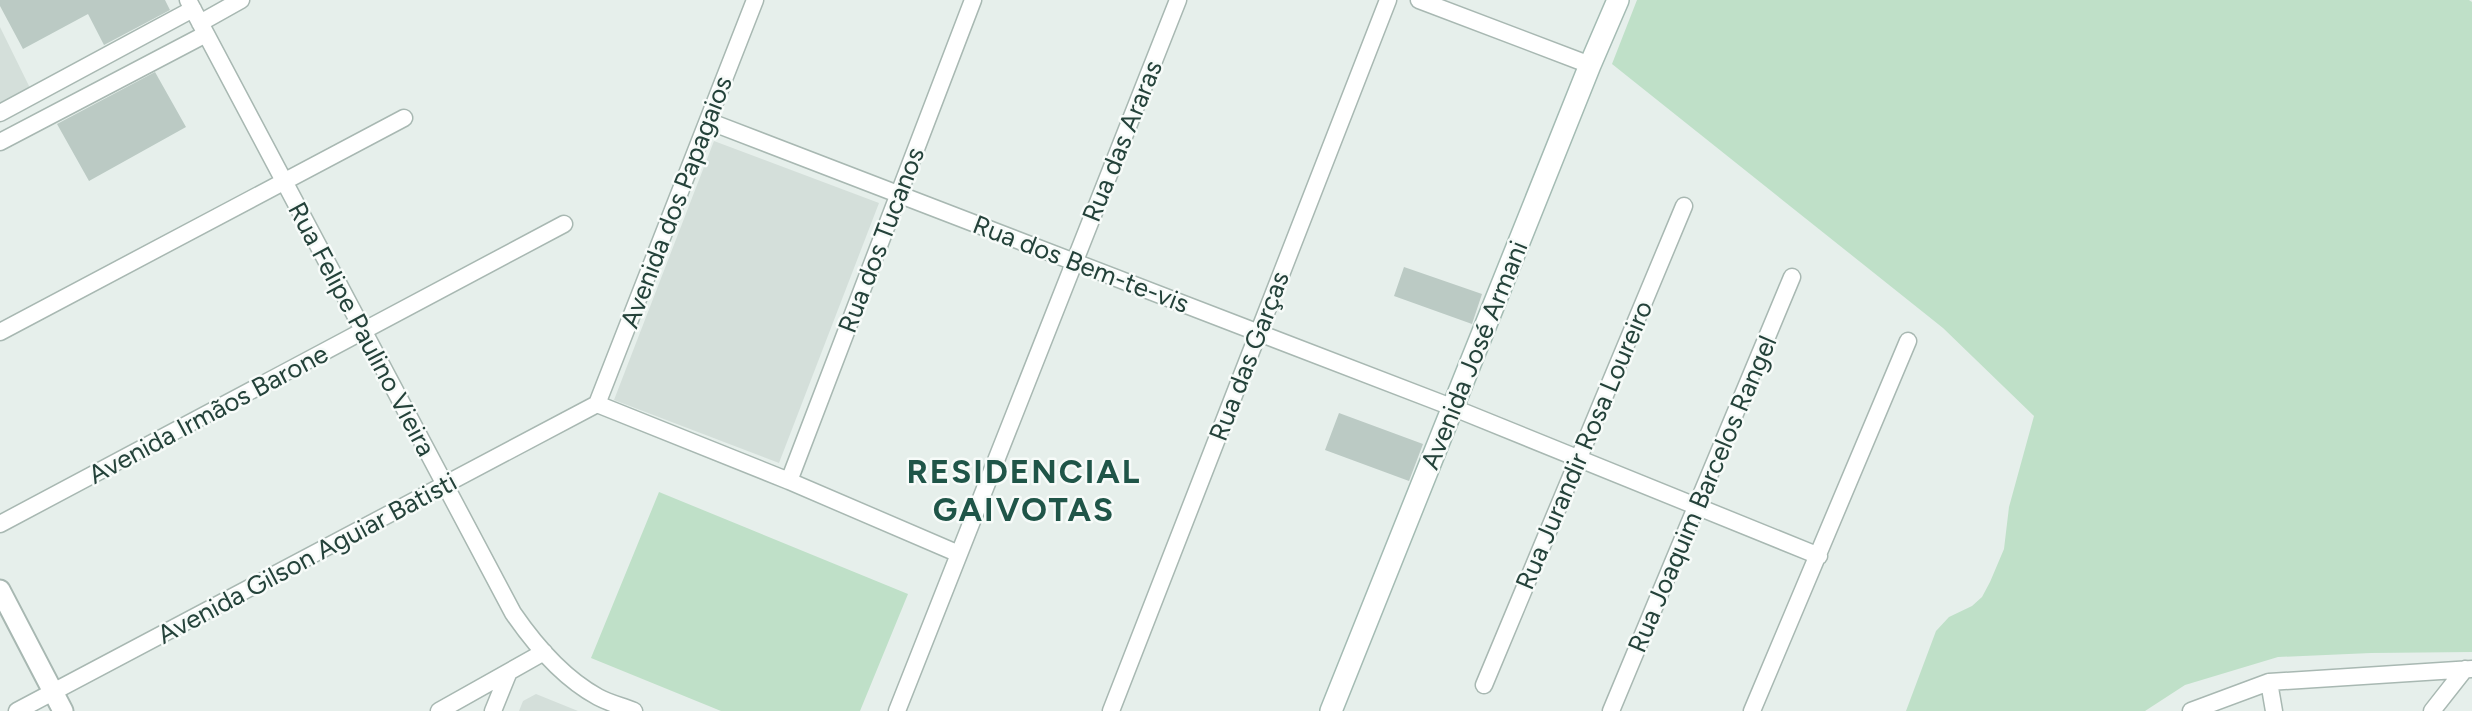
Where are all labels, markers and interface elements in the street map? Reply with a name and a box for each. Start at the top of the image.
street label: Rua das Araras [1075,56,1169,226]
street label: Avenida dos Papagaios [613,71,739,333]
street label: Rua dos Tucanos [831,143,931,337]
street label: Rua Felipe Paulino Vieira [281,197,443,461]
street label: Rua dos Bem-te-vis [968,208,1194,320]
street label: Avenida José Armani [1414,236,1534,474]
street label: Rua das Garças [1202,267,1296,445]
street label: Rua Jurandir Rosa Loureiro [1509,296,1659,594]
street label: Rua Joaquim Barcelos Rangel [1621,331,1783,657]
street label: Avenida Irmãos Barone [83,337,333,491]
district label: RESIDENCIAL GAIVOTAS [906,452,1142,529]
street label: Avenida Gilson Aguiar Batisti [152,465,462,651]

